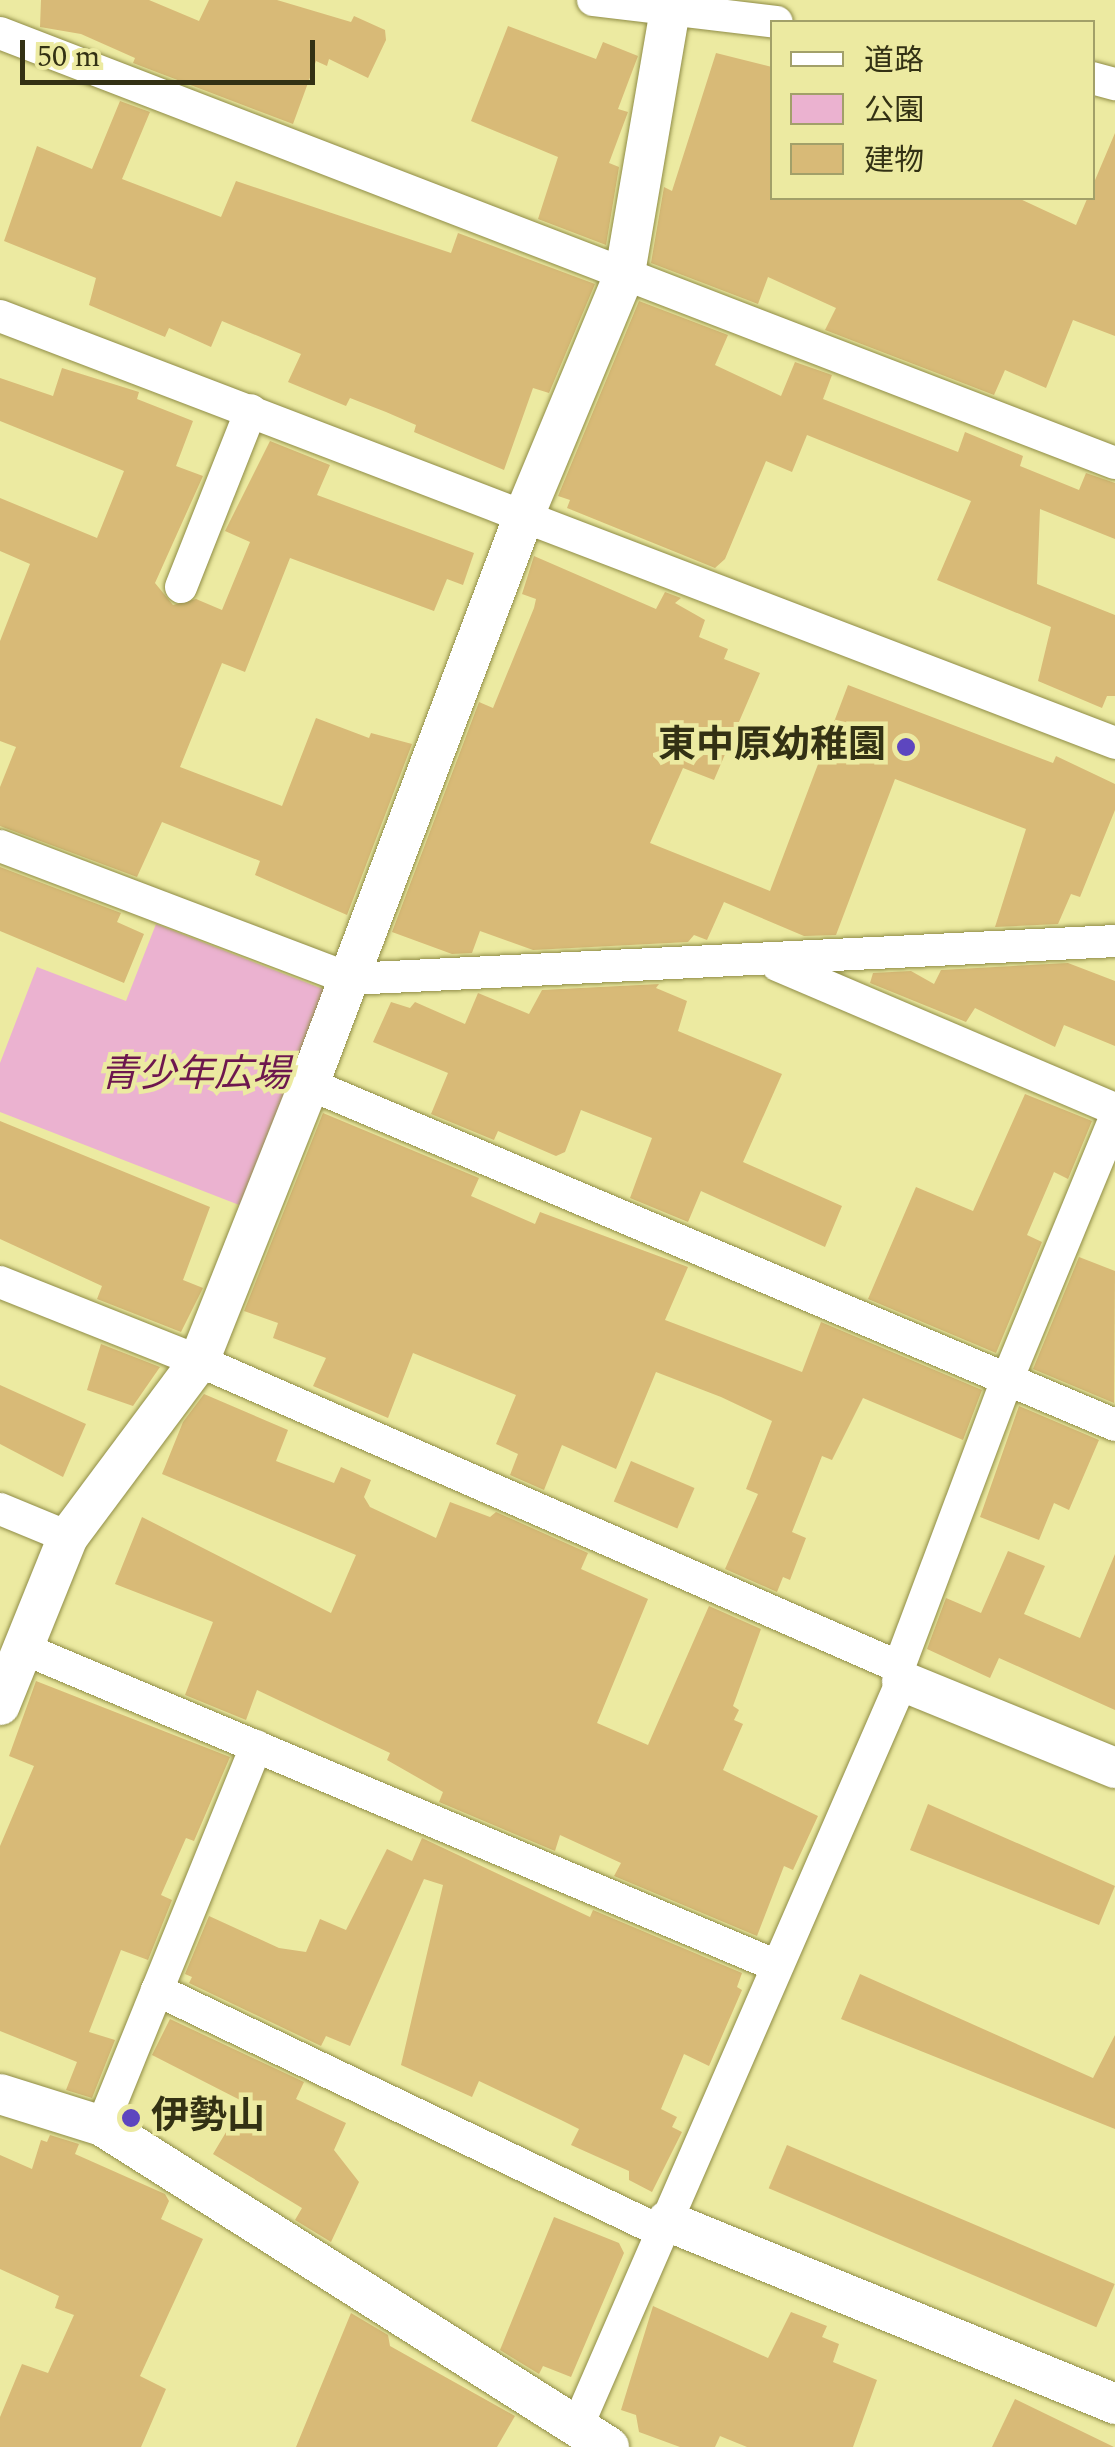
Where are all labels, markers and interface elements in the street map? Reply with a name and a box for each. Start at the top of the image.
scale bar [25,20,320,82]
legend [770,20,1095,200]
text: 50 m [37,34,100,80]
text: 道路 [864,38,924,84]
text: 公園 [864,88,924,134]
text: 建物 [864,138,924,184]
place label: 東中原幼稚園 [658,724,886,770]
marker: 東中原幼稚園 [895,736,917,758]
park label: 青少年広場 [100,1053,290,1099]
place label: 伊勢山 [151,2095,265,2141]
marker: 伊勢山 [120,2107,142,2129]

